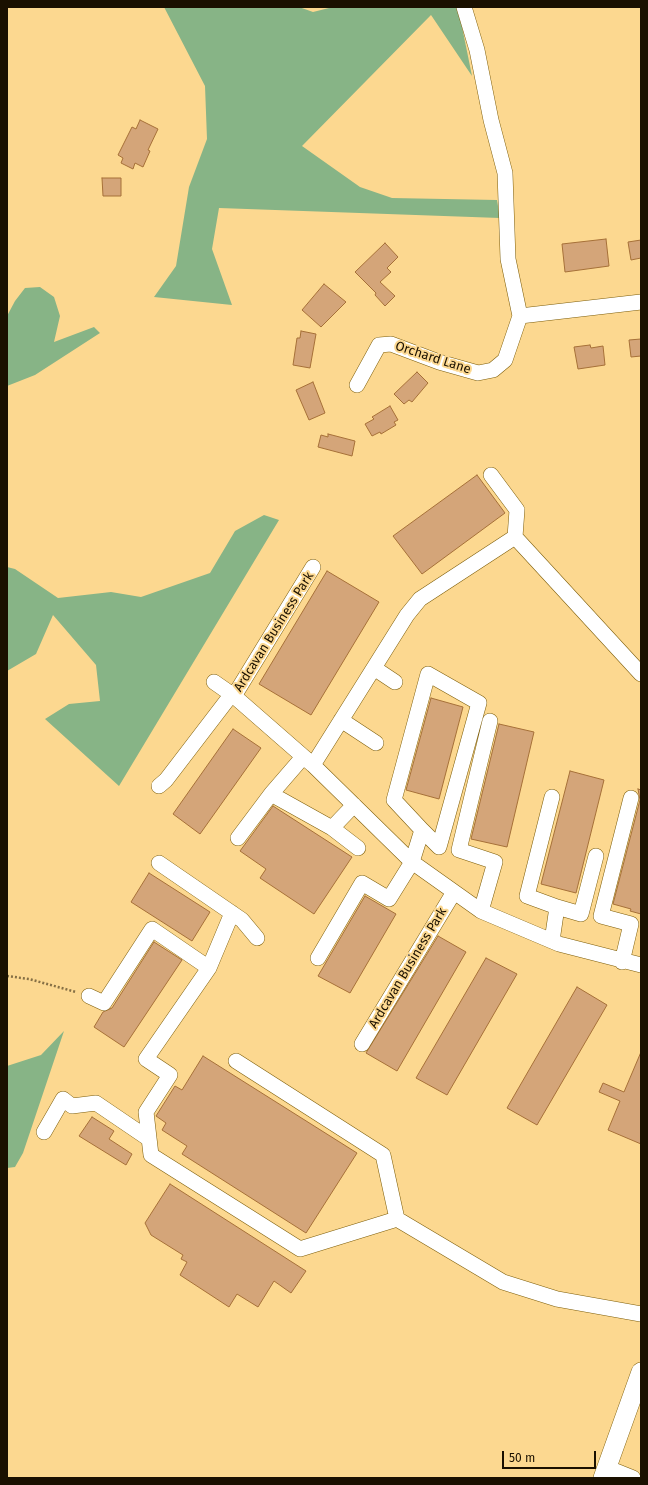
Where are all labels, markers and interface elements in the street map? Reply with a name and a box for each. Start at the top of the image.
street label: Orchard Lane [393,338,473,378]
street label: Ardcavan Business Park [231,569,317,695]
street label: Ardcavan Business Park [366,905,450,1031]
scale bar [504,1443,598,1469]
text: 50 m [509,1451,535,1465]

